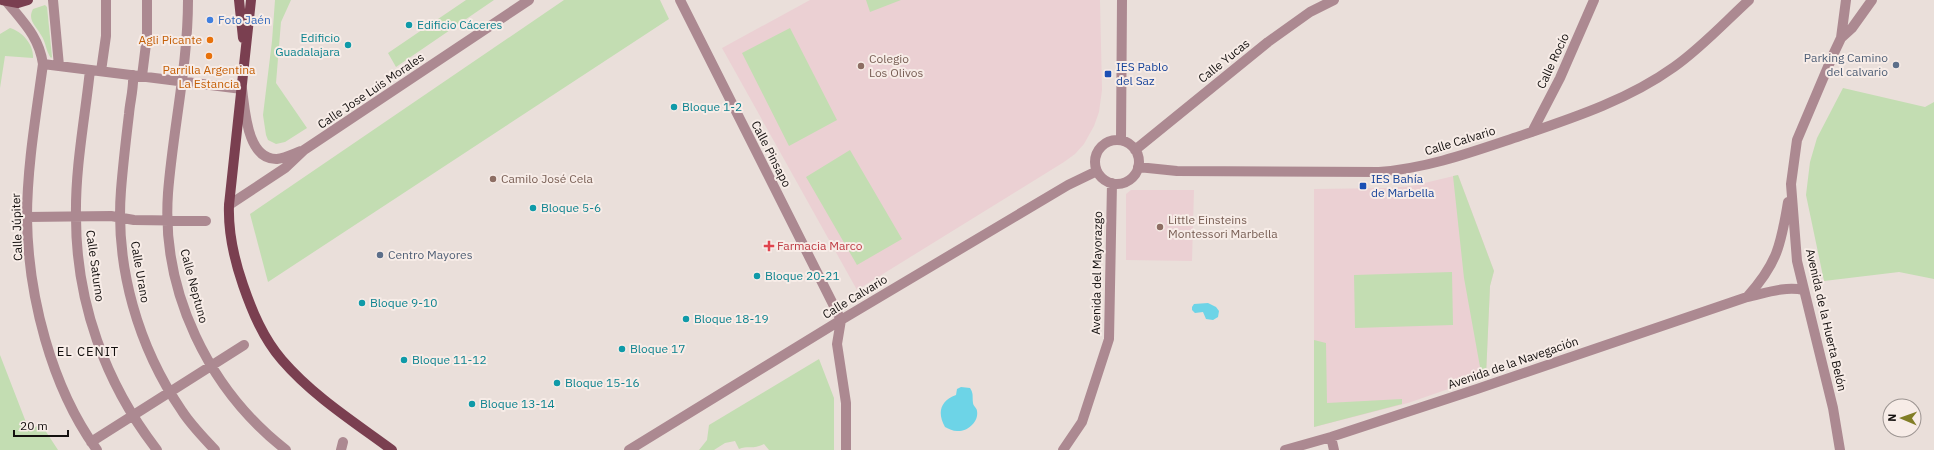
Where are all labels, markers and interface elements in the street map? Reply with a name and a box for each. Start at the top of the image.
place label: Foto Jaén [218,12,271,27]
marker: Foto Jaén [205,15,215,25]
place label: Edificio Cáceres [417,17,503,32]
marker: Edificio Cáceres [404,20,414,30]
place label: Edificio Guadalajara [275,30,341,59]
street label: Calle Rocío [1533,30,1572,91]
place label: Agli Picante [139,32,202,47]
marker: Agli Picante [205,35,215,45]
street label: Calle Yucas [1195,35,1252,86]
marker: Edificio Guadalajara [343,40,353,50]
street label: Calle Jose Luis Morales [315,49,427,132]
place label: Parking Camino del calvario [1804,50,1888,79]
marker: Parrilla Argentina La Estancia [204,51,214,61]
place label: Colegio Los Olivos [869,51,924,80]
place label: IES Pablo del Saz [1116,59,1168,88]
marker: Parking Camino del calvario [1891,60,1901,70]
marker: Colegio Los Olivos [856,61,866,71]
place label: Parrilla Argentina La Estancia [162,62,256,91]
marker: IES Pablo del Saz [1103,69,1113,79]
place label: Bloque 1-2 [682,99,742,114]
marker: Bloque 1-2 [669,102,679,112]
street label: Calle Pinsapo [748,118,795,190]
street label: Calle Calvario [1423,123,1497,158]
place label: Camilo José Cela [501,171,594,186]
place label: IES Bahía de Marbella [1371,171,1435,200]
marker: Camilo José Cela [488,174,498,184]
marker: IES Bahía de Marbella [1358,181,1368,191]
street label: Calle Júpiter [8,192,25,261]
place label: Bloque 5-6 [541,200,601,215]
marker: Bloque 5-6 [528,203,538,213]
street label: Avenida del Mayorazgo [1088,211,1105,335]
place label: Little Einsteins Montessori Marbella [1168,212,1278,241]
marker: Little Einsteins Montessori Marbella [1155,222,1165,232]
street label: Calle Saturno [83,229,108,303]
place label: Farmacia Marco [777,238,863,253]
street label: Calle Urano [128,240,153,304]
marker: Farmacia Marco [764,241,774,251]
street label: Calle Neptuno [177,247,212,325]
place label: Centro Mayores [388,247,473,262]
street label: Avenida de la Huerta Belón [1803,247,1850,393]
marker: Centro Mayores [375,250,385,260]
place label: Bloque 20-21 [765,268,840,283]
marker: Bloque 20-21 [752,271,762,281]
street label: Calle Calvario [820,271,890,322]
place label: Bloque 9-10 [370,295,437,310]
marker: Bloque 9-10 [357,298,367,308]
place label: Bloque 18-19 [694,311,769,326]
marker: Bloque 18-19 [681,314,691,324]
street label: Avenida de la Navegación [1446,333,1580,392]
place label: Bloque 17 [630,341,685,356]
district label: EL CENIT [57,343,119,360]
marker: Bloque 17 [617,344,627,354]
place label: Bloque 11-12 [412,352,487,367]
marker: Bloque 11-12 [399,355,409,365]
place label: Bloque 15-16 [565,375,640,390]
marker: Bloque 15-16 [552,378,562,388]
place label: Bloque 13-14 [480,396,555,411]
north arrow [1882,398,1922,438]
marker: Bloque 13-14 [467,399,477,409]
scale bar [14,412,68,438]
text: N [1885,413,1899,422]
text: 20 m [20,418,48,433]

